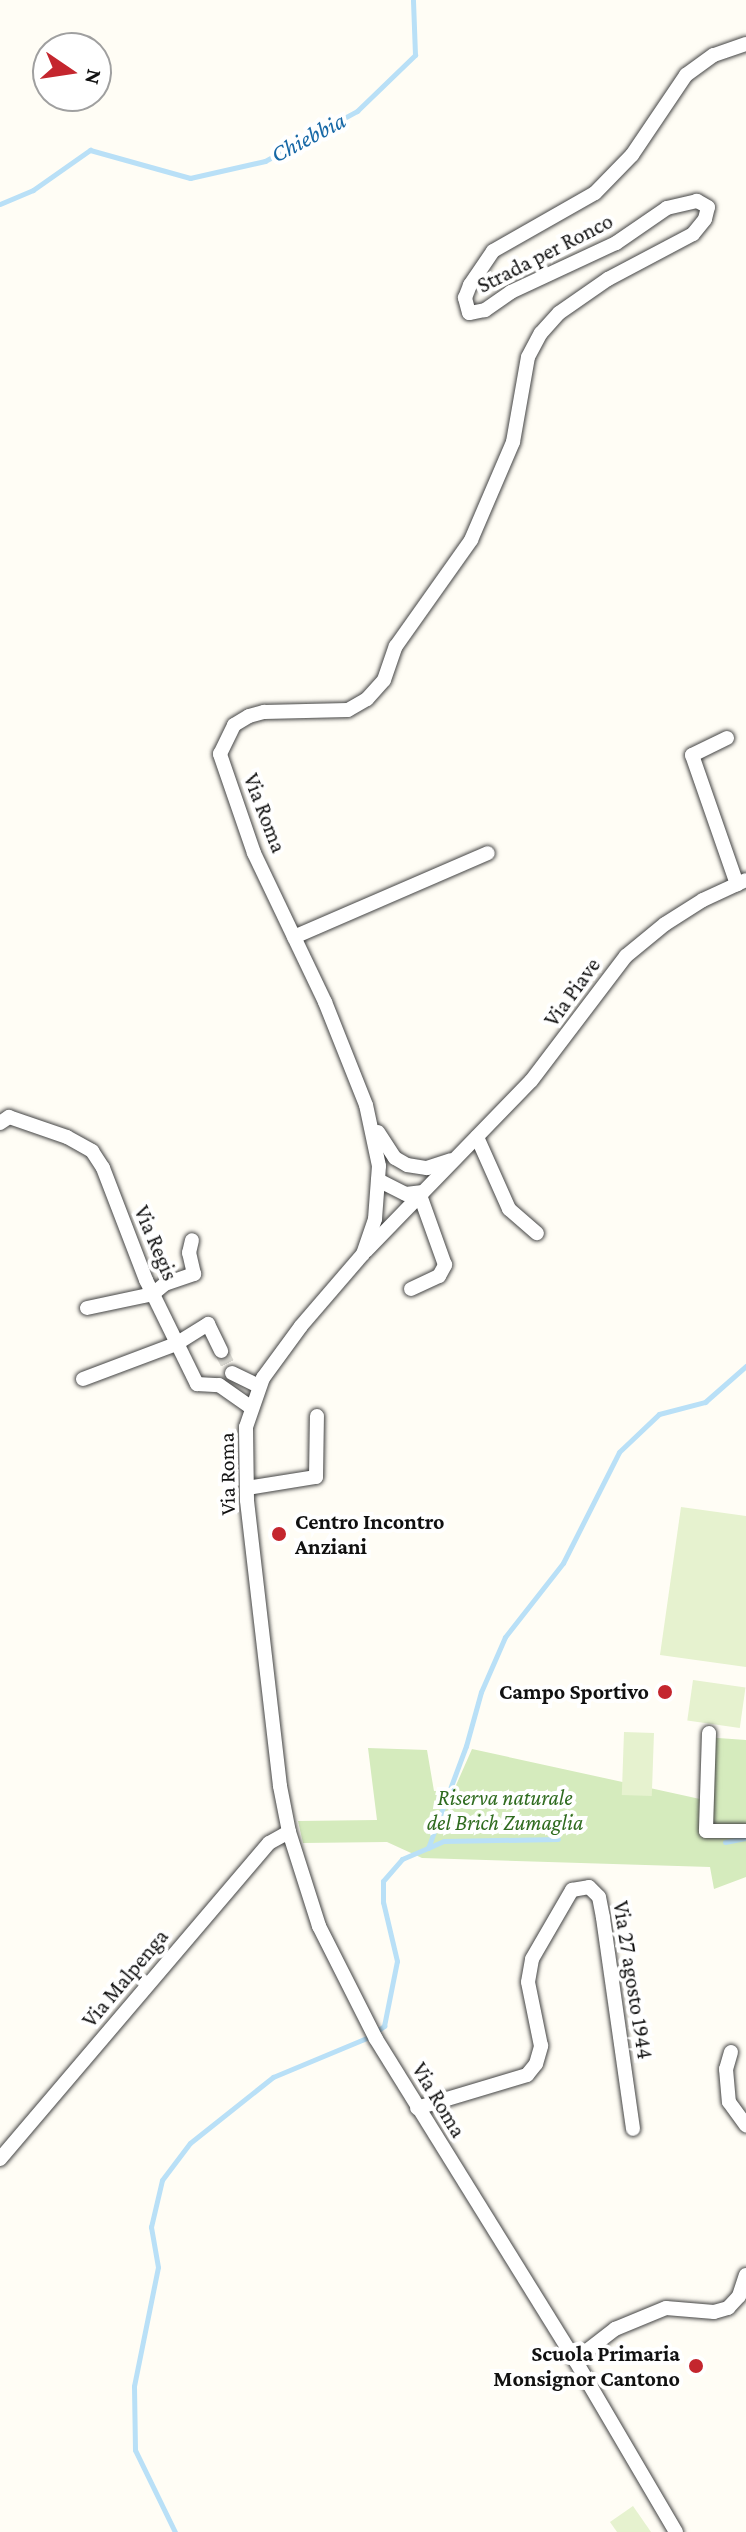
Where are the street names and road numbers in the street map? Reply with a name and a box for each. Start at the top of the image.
street label: Strada per Ronco [473,207,617,299]
street label: Via Roma [238,770,292,856]
street label: Via Piave [538,952,606,1032]
street label: Via Regis [128,1202,184,1284]
street label: Via Roma [213,1432,241,1516]
street label: Via 27 agosto 1944 [607,1899,659,2061]
street label: Via Malpenga [76,1923,174,2033]
street label: Via Roma [406,2058,472,2142]

